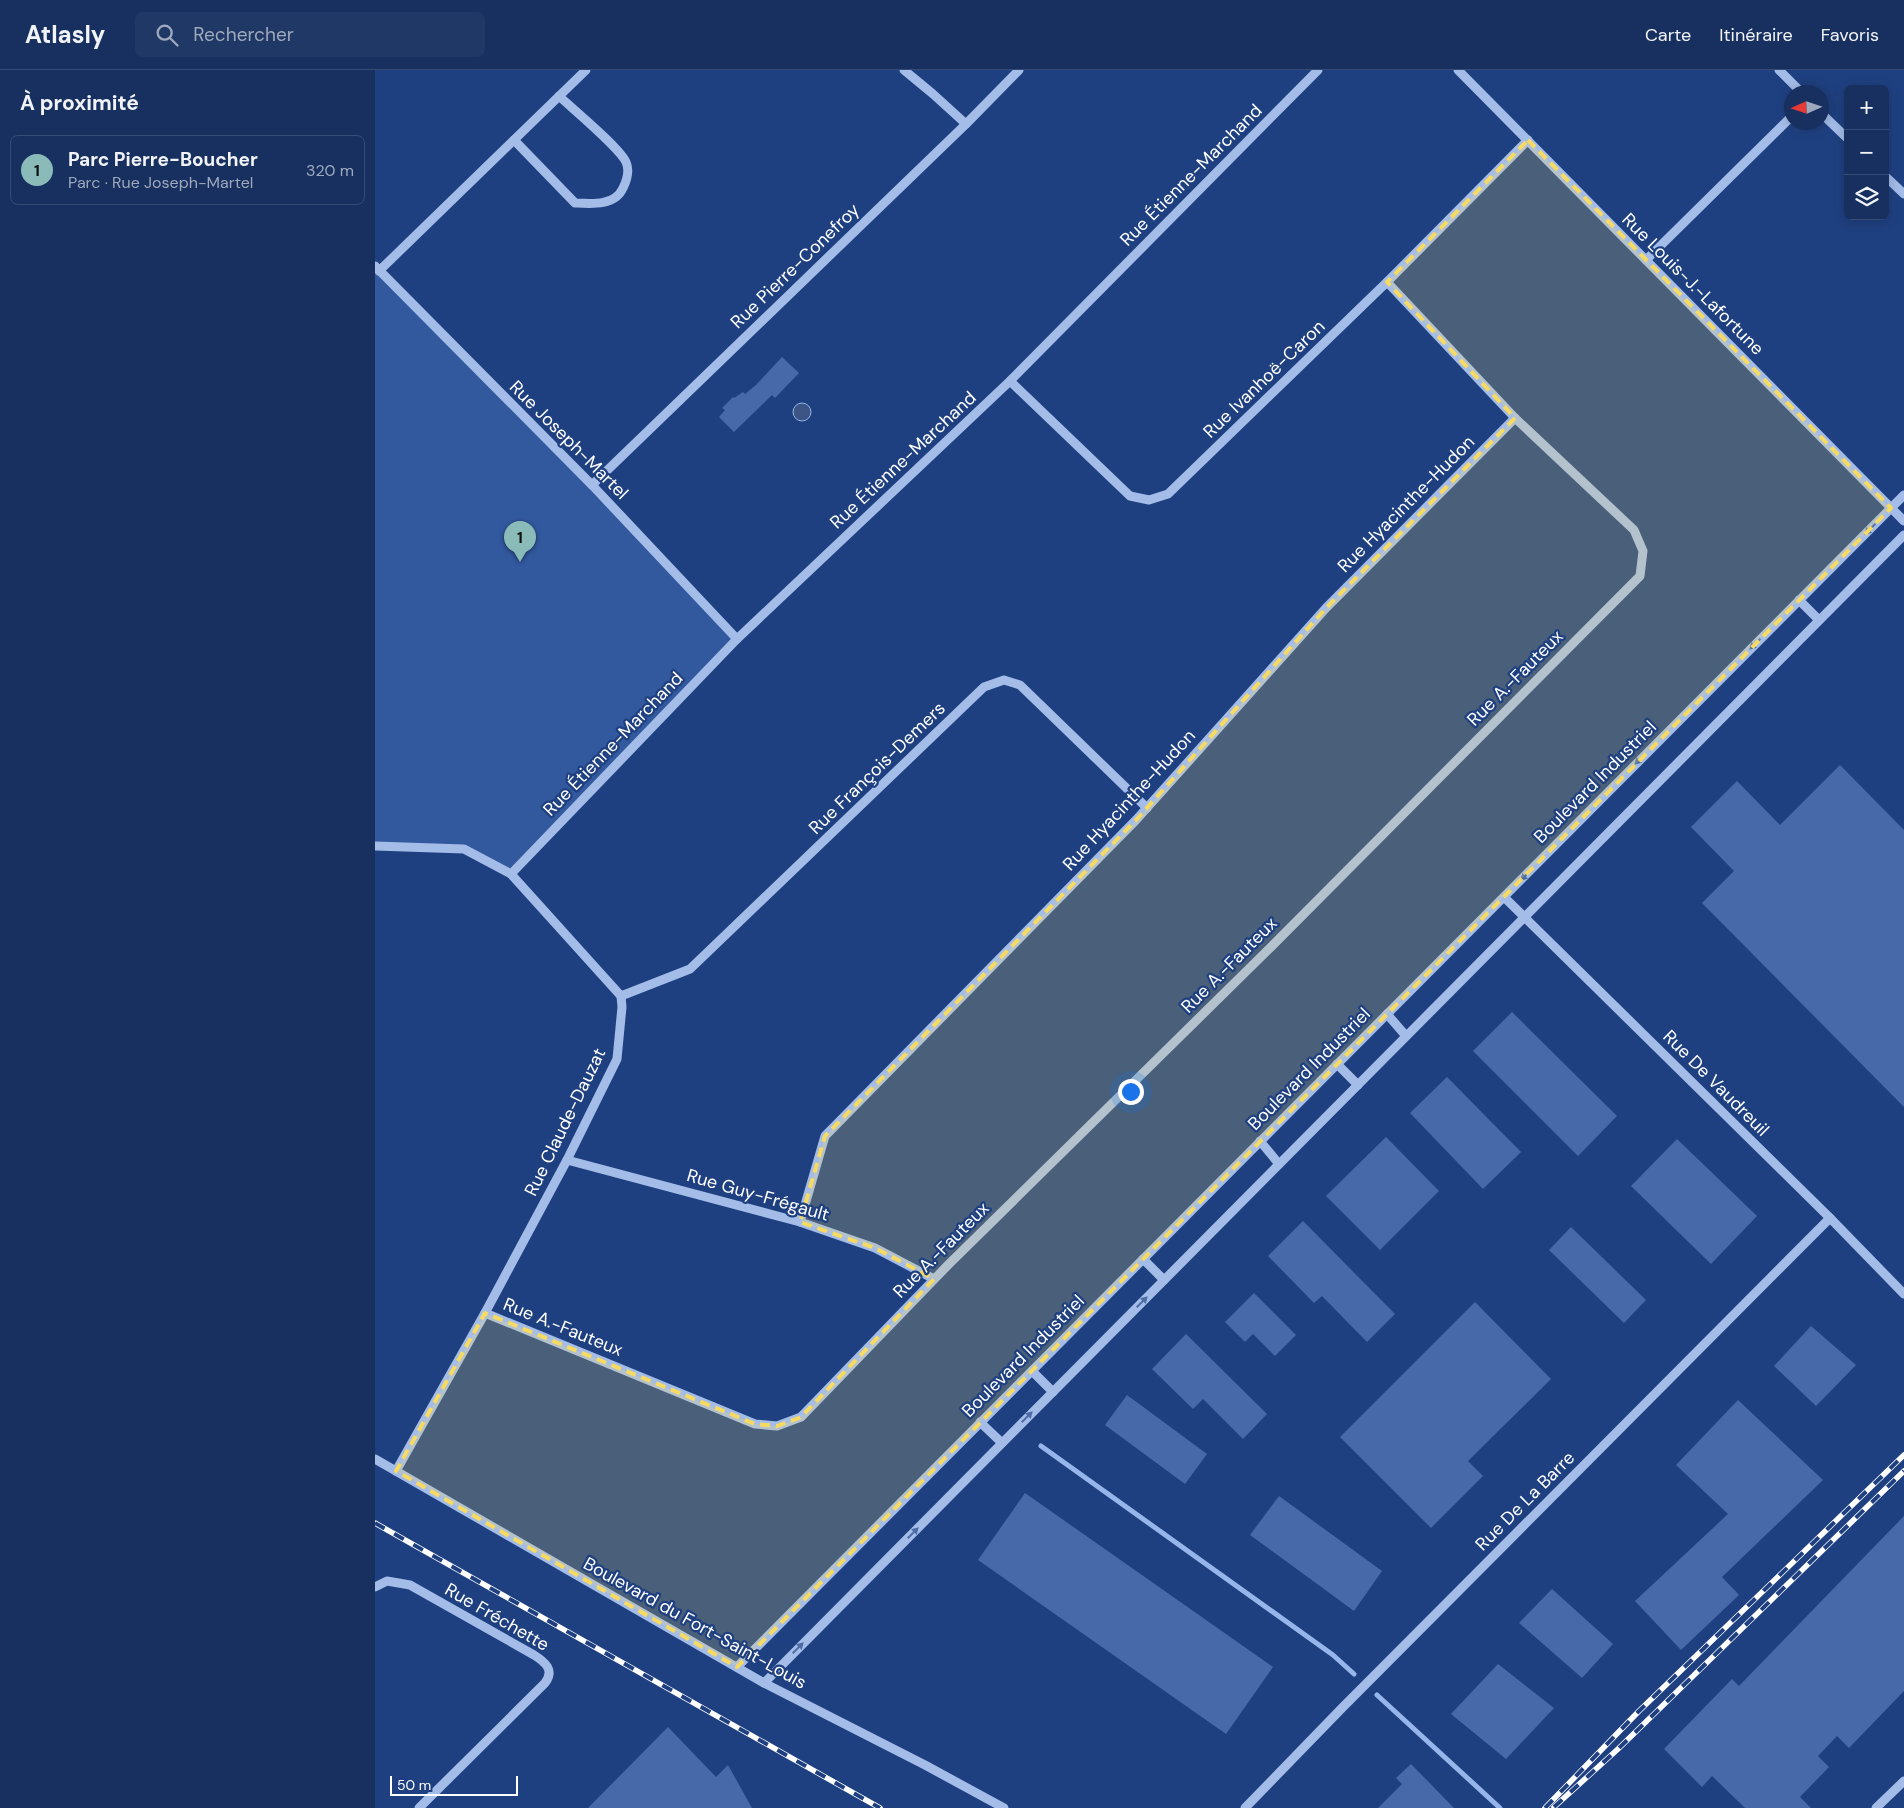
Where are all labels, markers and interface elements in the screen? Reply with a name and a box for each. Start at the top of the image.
search box [135,12,485,57]
text: Atlasly [25,19,105,50]
icon: search [153,21,181,49]
text: Rechercher [193,22,294,47]
text: Carte [1645,23,1691,47]
text: Itinéraire [1719,23,1793,47]
text: Favoris [1821,23,1879,47]
north arrow [1784,85,1829,130]
map controls [1844,85,1889,220]
button: + [1844,85,1889,130]
text: À proximité [20,89,139,117]
street label: Rue Étienne-Marchand [1115,99,1267,251]
button: − [1844,130,1889,175]
text: Parc Pierre-Boucher [68,147,258,172]
text: 1 [34,160,40,181]
text: 320 m [306,160,354,181]
text: Parc · Rue Joseph-Martel [68,172,253,193]
button: layers [1844,175,1889,220]
street label: Rue Pierre-Conefroy [725,198,865,334]
street label: Rue Louis-J.-Lafortune [1617,208,1769,360]
street label: Rue Ivanhoë-Caron [1198,315,1330,443]
street label: Rue Joseph-Martel [504,375,634,505]
street label: Rue Étienne-Marchand [825,386,981,534]
street label: Rue Hyacinthe-Hudon [1332,430,1480,578]
pin: 1 [504,521,536,562]
one-way arrow [1864,523,1876,535]
street label: Rue A.-Fauteux [1462,625,1568,731]
one-way arrow [1749,638,1761,650]
street label: Rue Étienne-Marchand [538,667,688,821]
street label: Rue François-Demers [804,696,950,840]
street label: Boulevard Industriel [1529,716,1661,848]
street label: Rue Hyacinthe-Hudon [1057,724,1201,876]
one-way arrow [1634,753,1646,765]
one-way arrow [1520,868,1532,880]
street label: Rue A.-Fauteux [1176,912,1282,1018]
street label: Boulevard Industriel [1243,1003,1375,1135]
street label: Rue De Vaudreuil [1658,1025,1774,1141]
street label: Rue Claude-Dauzat [519,1044,611,1200]
your location [1118,1079,1144,1105]
street label: Rue Guy-Frégault [684,1163,832,1227]
street label: Rue A.-Fauteux [888,1197,994,1303]
street label: Boulevard Industriel [957,1290,1089,1422]
street label: Rue A.-Fauteux [500,1292,626,1362]
one-way arrow [1136,1296,1148,1308]
one-way arrow [1021,1412,1033,1424]
street label: Rue De La Barre [1470,1446,1580,1556]
one-way arrow [907,1527,919,1539]
street label: Boulevard du Fort-Saint-Louis [579,1551,811,1695]
street label: Rue Fréchette [440,1577,554,1657]
one-way arrow [792,1642,804,1654]
scale bar [390,1773,517,1796]
text: 50 m [397,1776,431,1794]

